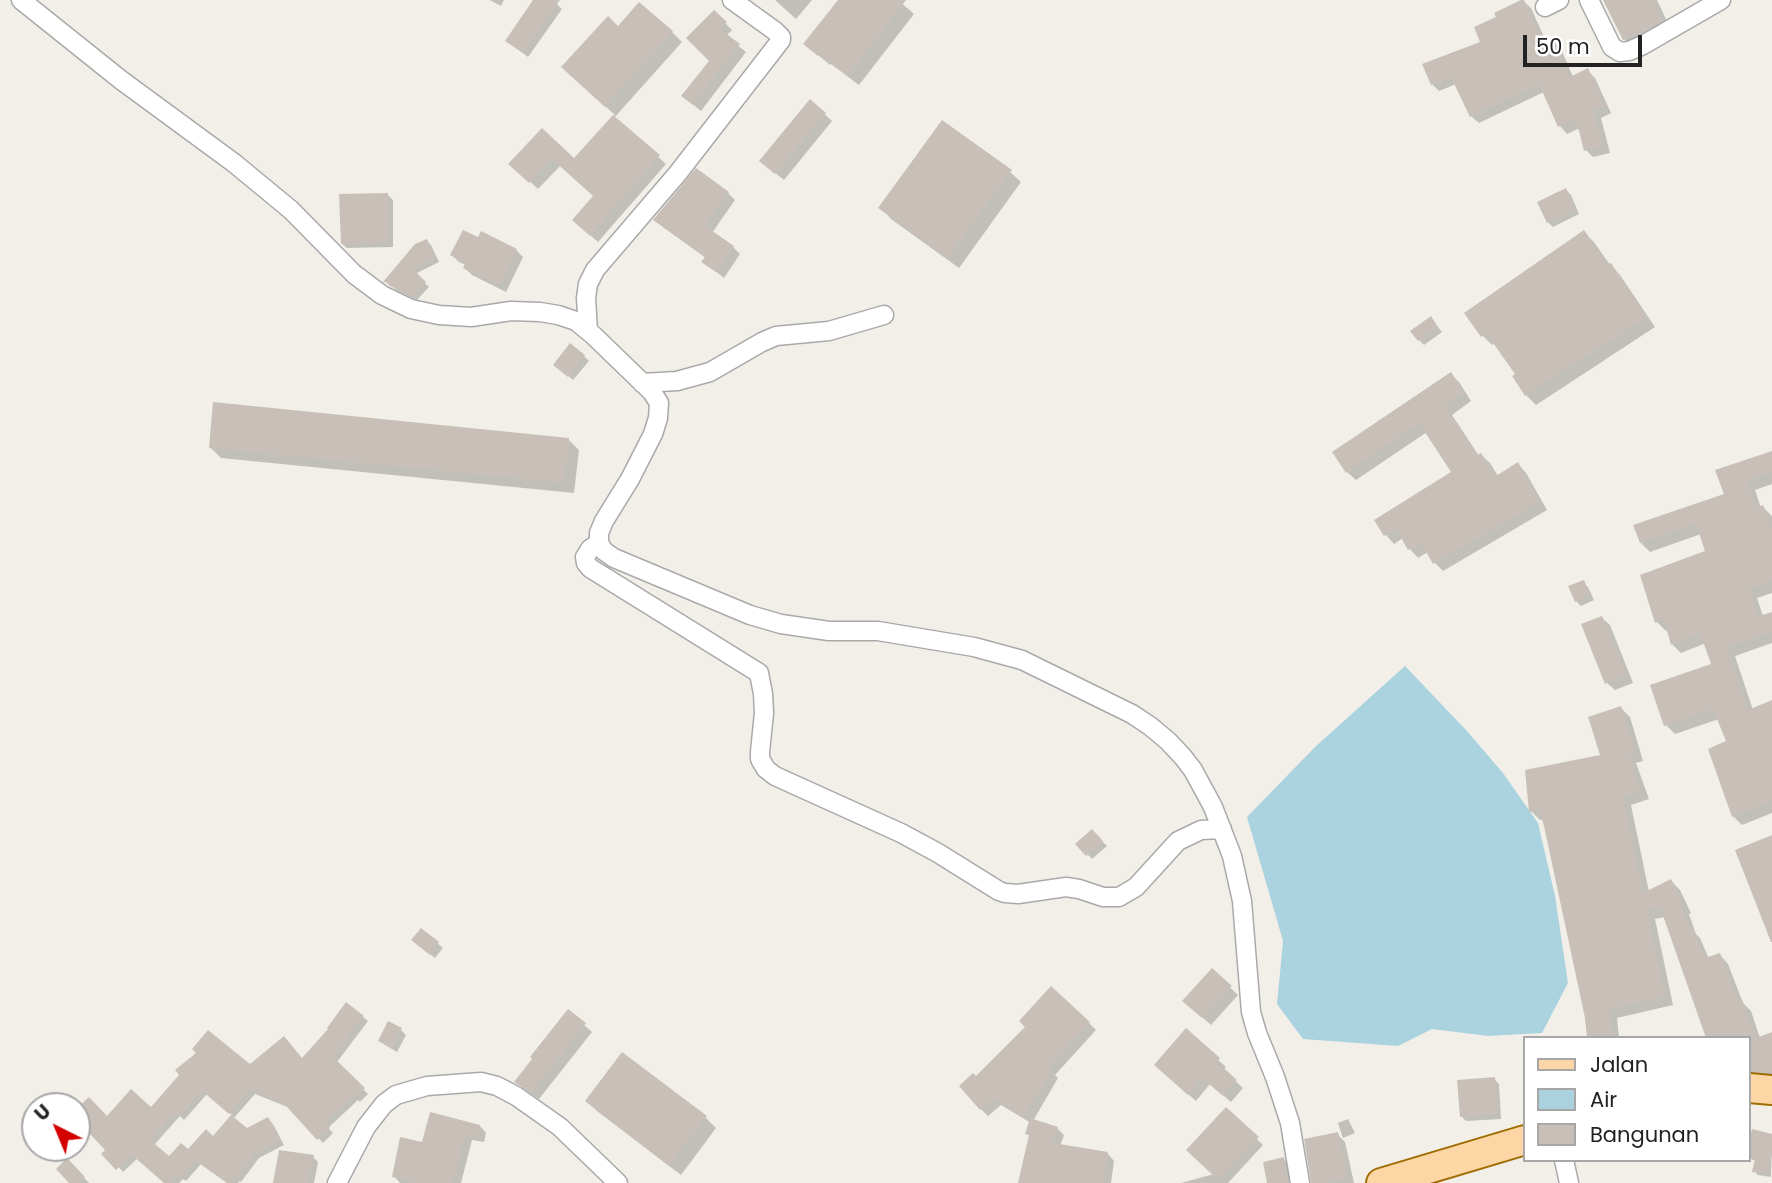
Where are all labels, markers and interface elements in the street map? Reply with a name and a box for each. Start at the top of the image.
scale bar [1527,21,1646,65]
text: 50 m [1536,32,1590,61]
legend [1524,1036,1751,1162]
text: Jalan [1590,1050,1648,1079]
text: Air [1590,1085,1617,1114]
north arrow [21,1092,91,1162]
text: U [29,1098,57,1127]
text: Bangunan [1590,1120,1699,1149]

